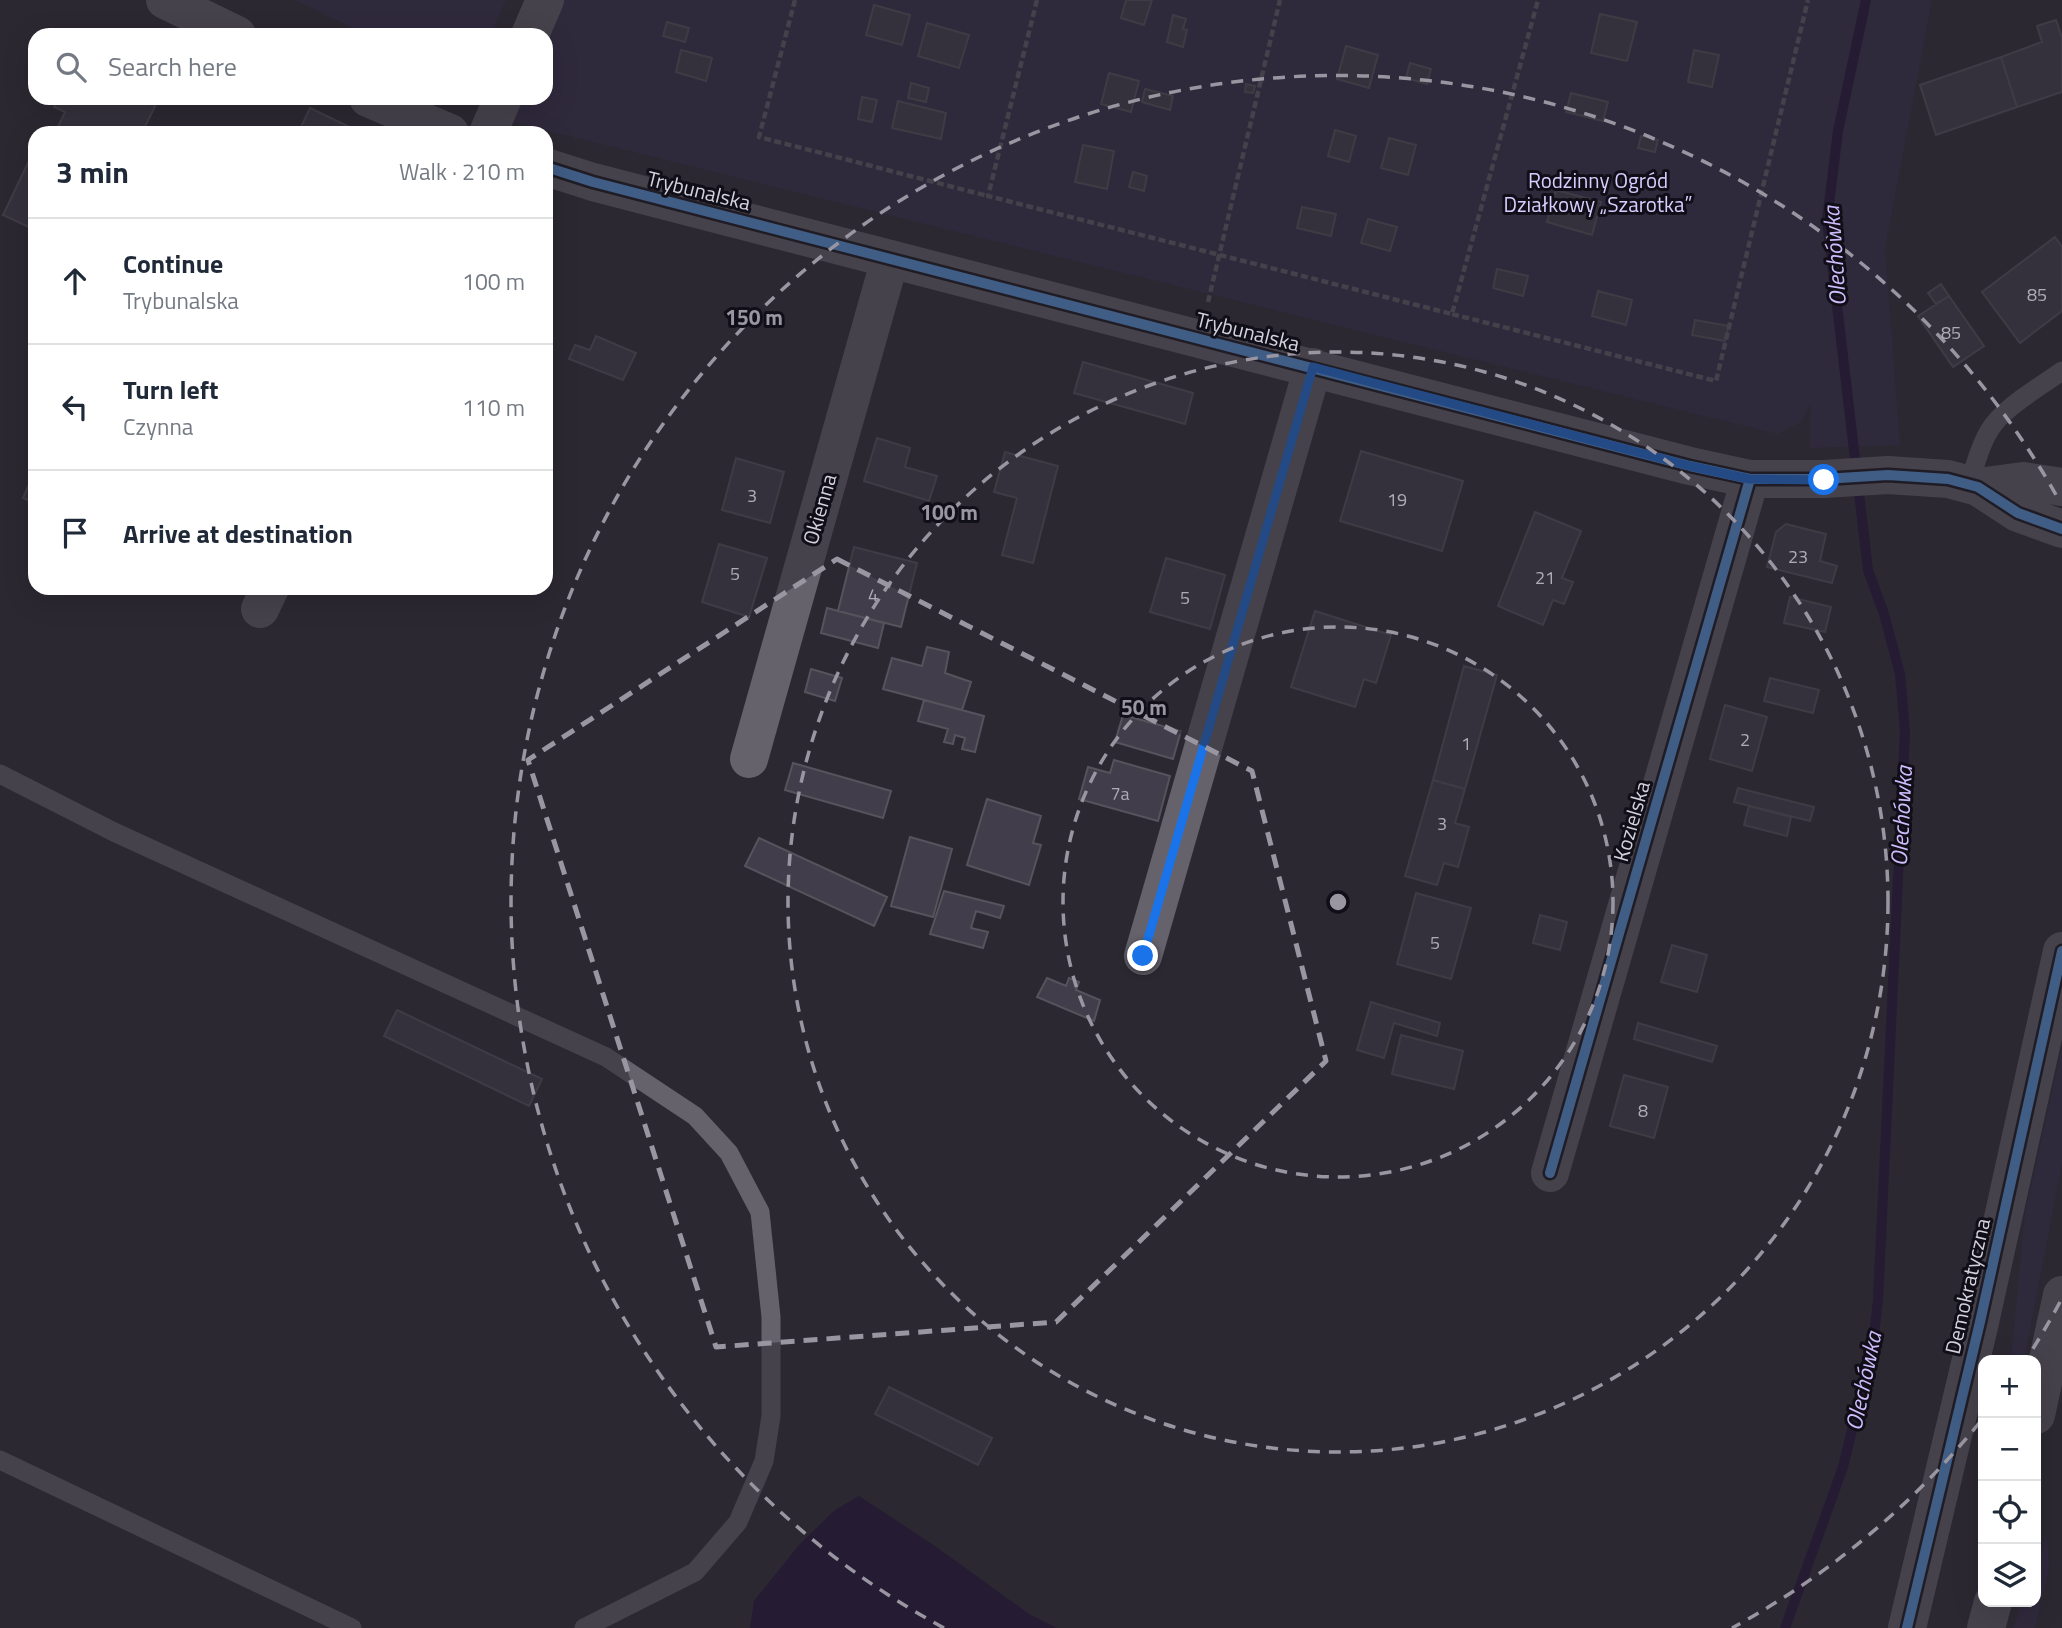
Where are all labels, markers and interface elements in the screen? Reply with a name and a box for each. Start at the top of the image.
search box [28,28,553,105]
text: Search here [108,47,237,86]
icon: search [52,48,90,86]
text: 3 min [56,149,129,195]
text: Walk · 210 m [399,154,525,189]
street label: Trybunalska [644,162,755,218]
park label: Rodzinny Ogród Działkowy „Szarotka” [1503,164,1693,220]
water label: Olechówka [1813,203,1855,307]
text: Continue [123,244,223,283]
icon: ahead [56,262,94,300]
text: 100 m [462,264,525,299]
house number: 85 [2027,281,2047,308]
text: Trybunalska [123,283,239,318]
text: 150 m [725,301,783,333]
street label: Trybunalska [1193,303,1304,359]
house number: 85 [1941,319,1961,346]
text: Turn left [123,370,218,409]
icon: left [56,388,94,426]
text: 110 m [462,390,525,425]
text: Czynna [123,409,193,444]
route start [1808,464,1839,495]
street label: Okienna [794,469,844,548]
house number: 3 [747,482,757,509]
house number: 19 [1387,486,1407,513]
text: 100 m [920,496,978,528]
icon: arrive [56,514,94,552]
text: Arrive at destination [123,514,353,553]
house number: 23 [1788,543,1808,570]
house number: 5 [730,560,740,587]
house number: 21 [1535,564,1555,591]
house number: 4 [868,581,878,608]
house number: 5 [1180,584,1190,611]
text: 50 m [1121,691,1167,723]
house number: 2 [1740,726,1750,753]
house number: 1 [1461,730,1471,757]
water label: Olechówka [1881,764,1921,867]
street label: Kozielska [1604,776,1658,865]
house number: 7a [1110,780,1130,807]
house number: 3 [1437,810,1447,837]
centre of rings [1326,890,1350,914]
house number: 5 [1430,929,1440,956]
route end [1127,940,1158,971]
house number: 8 [1638,1097,1648,1124]
street label: Demokratyczna [1936,1214,1998,1357]
water label: Olechówka [1835,1327,1891,1434]
map controls [1978,1355,2041,1607]
button: + [1978,1355,2041,1418]
button: − [1978,1418,2041,1481]
button: locate [1978,1481,2041,1544]
button: layers [1978,1544,2041,1607]

